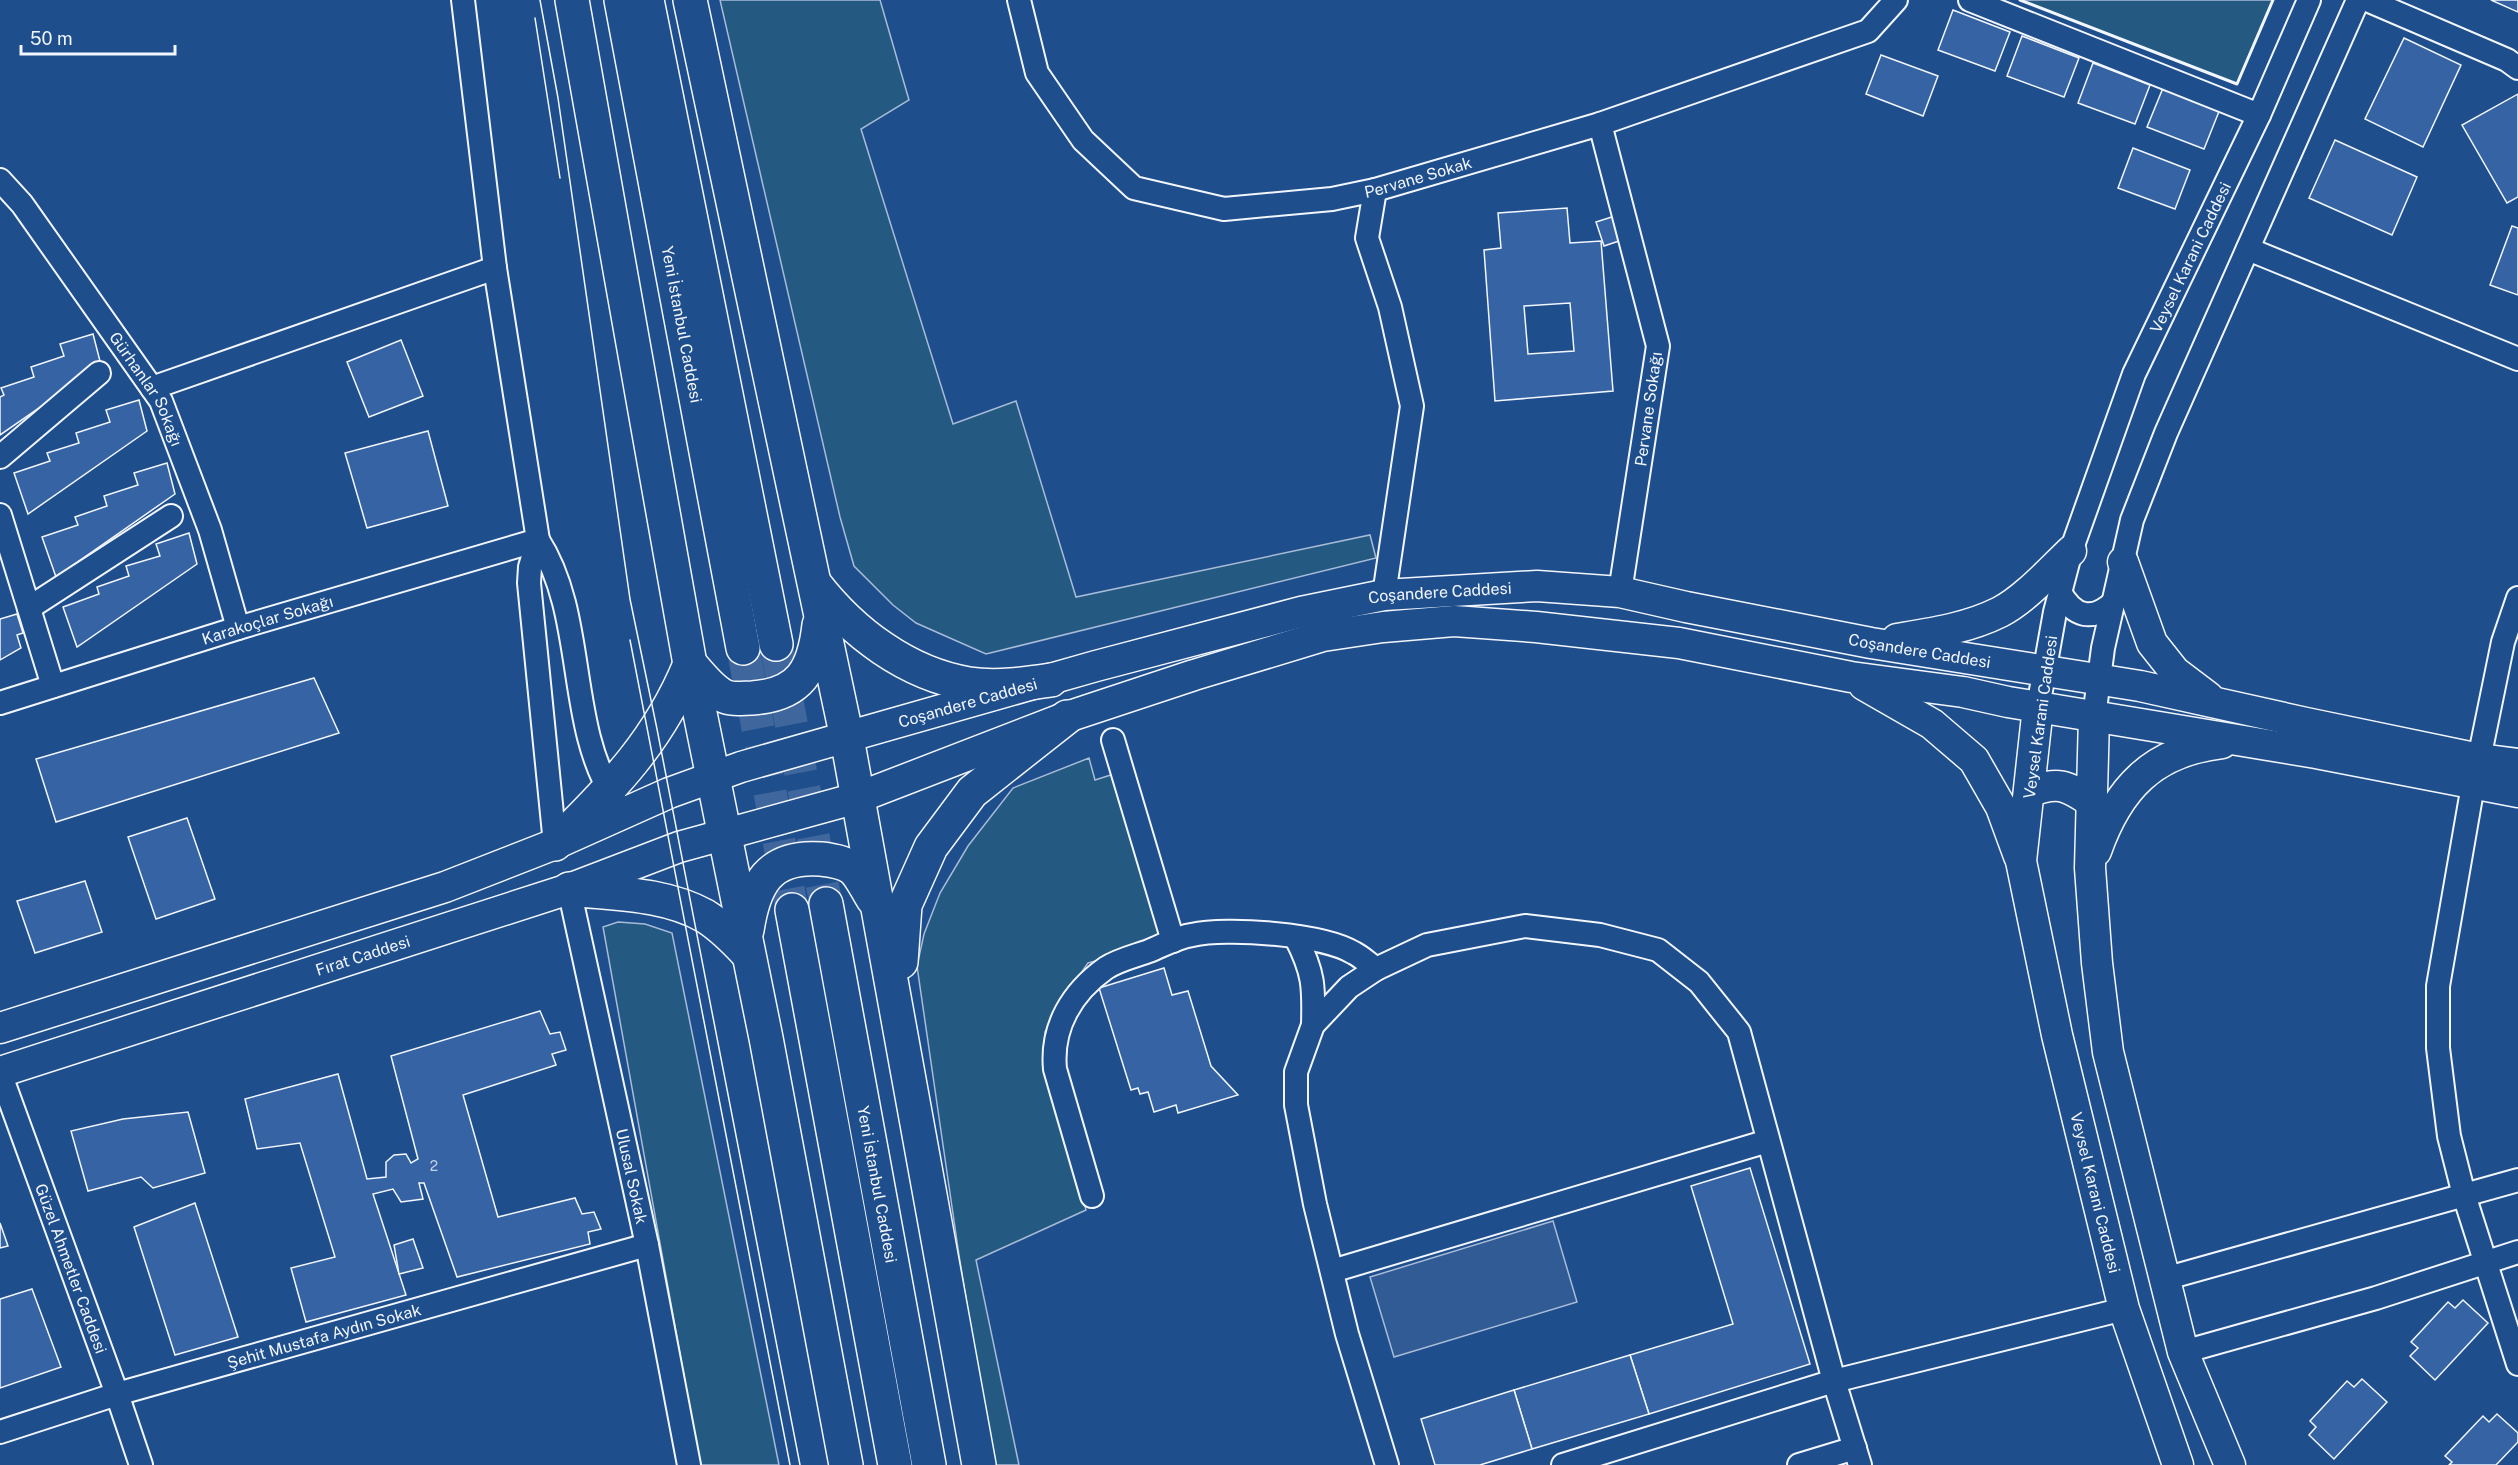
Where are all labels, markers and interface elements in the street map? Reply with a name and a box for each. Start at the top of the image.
scale bar [21,18,176,56]
text: 50 m [30,28,73,49]
street label: Pervane Sokak [1363,153,1474,202]
street label: Veysel Karani Caddesi [2146,179,2235,336]
street label: Yeni İstanbul Caddesi [657,244,706,404]
street label: Gürhanlar Sokağı [105,328,186,449]
street label: Pervane Sokağı [1631,351,1666,468]
street label: Coşandere Caddesi [1366,579,1512,608]
street label: Karakoçlar Sokağı [200,592,335,649]
street label: Coşandere Caddesi [1847,630,1992,672]
street label: Veysel Karani Caddesi [2020,634,2061,800]
street label: Coşandere Caddesi [896,674,1040,732]
street label: Fırat Caddesi [313,932,412,980]
street label: Yeni İstanbul Caddesi [853,1104,901,1264]
street label: Veysel Karani Caddesi [2066,1111,2124,1275]
street label: Ulusal Sokak [612,1127,651,1226]
house number: 2 [430,1158,438,1174]
street label: Güzel Ahmetler Caddesi [31,1181,110,1356]
street label: Şehit Mustafa Aydın Sokak [225,1300,423,1373]

